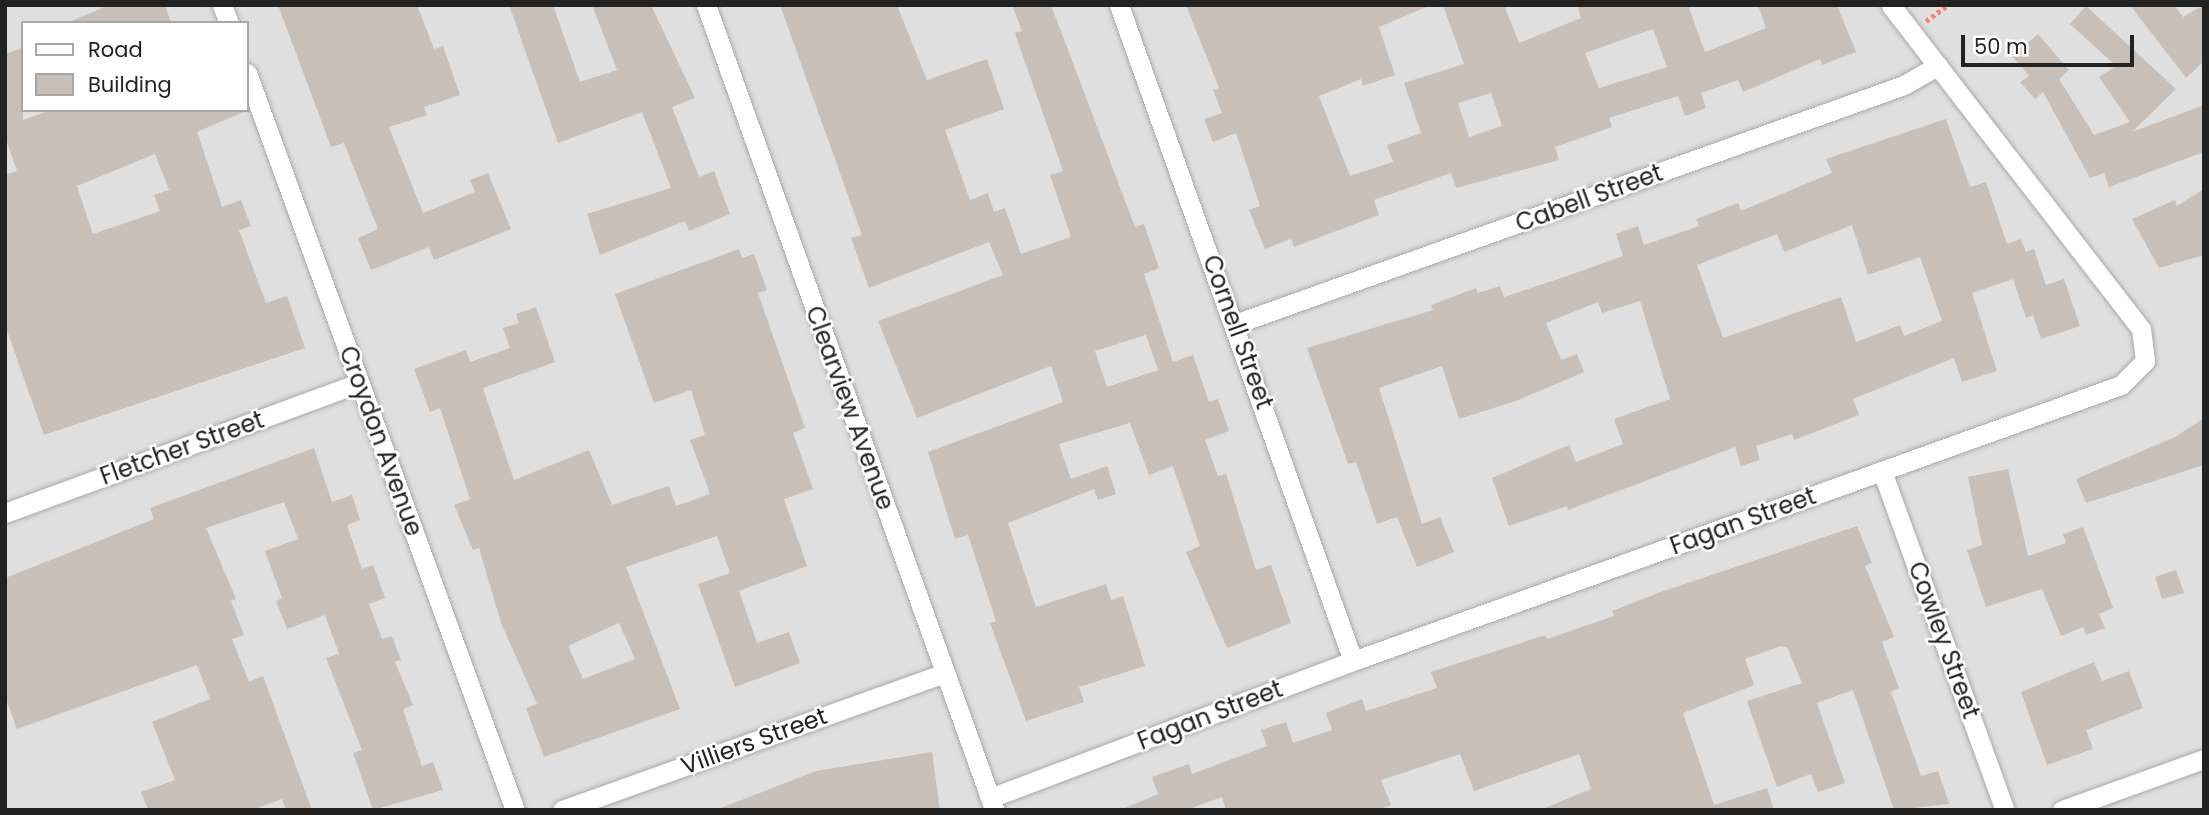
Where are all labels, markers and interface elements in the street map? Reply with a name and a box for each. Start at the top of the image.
legend [21,21,248,112]
scale bar [1964,21,2137,65]
text: 50 m [1974,32,2028,61]
text: Road [88,35,143,64]
text: Building [88,70,172,99]
street label: Cabell Street [1512,158,1666,238]
street label: Cornell Street [1197,251,1279,413]
street label: Clearview Avenue [800,302,900,514]
street label: Croydon Avenue [333,342,429,540]
street label: Fletcher Street [96,405,268,491]
street label: Fagan Street [1666,481,1820,561]
street label: Cowley Street [1902,558,1986,722]
street label: Fagan Street [1134,674,1286,756]
street label: Villiers Street [677,701,831,781]

